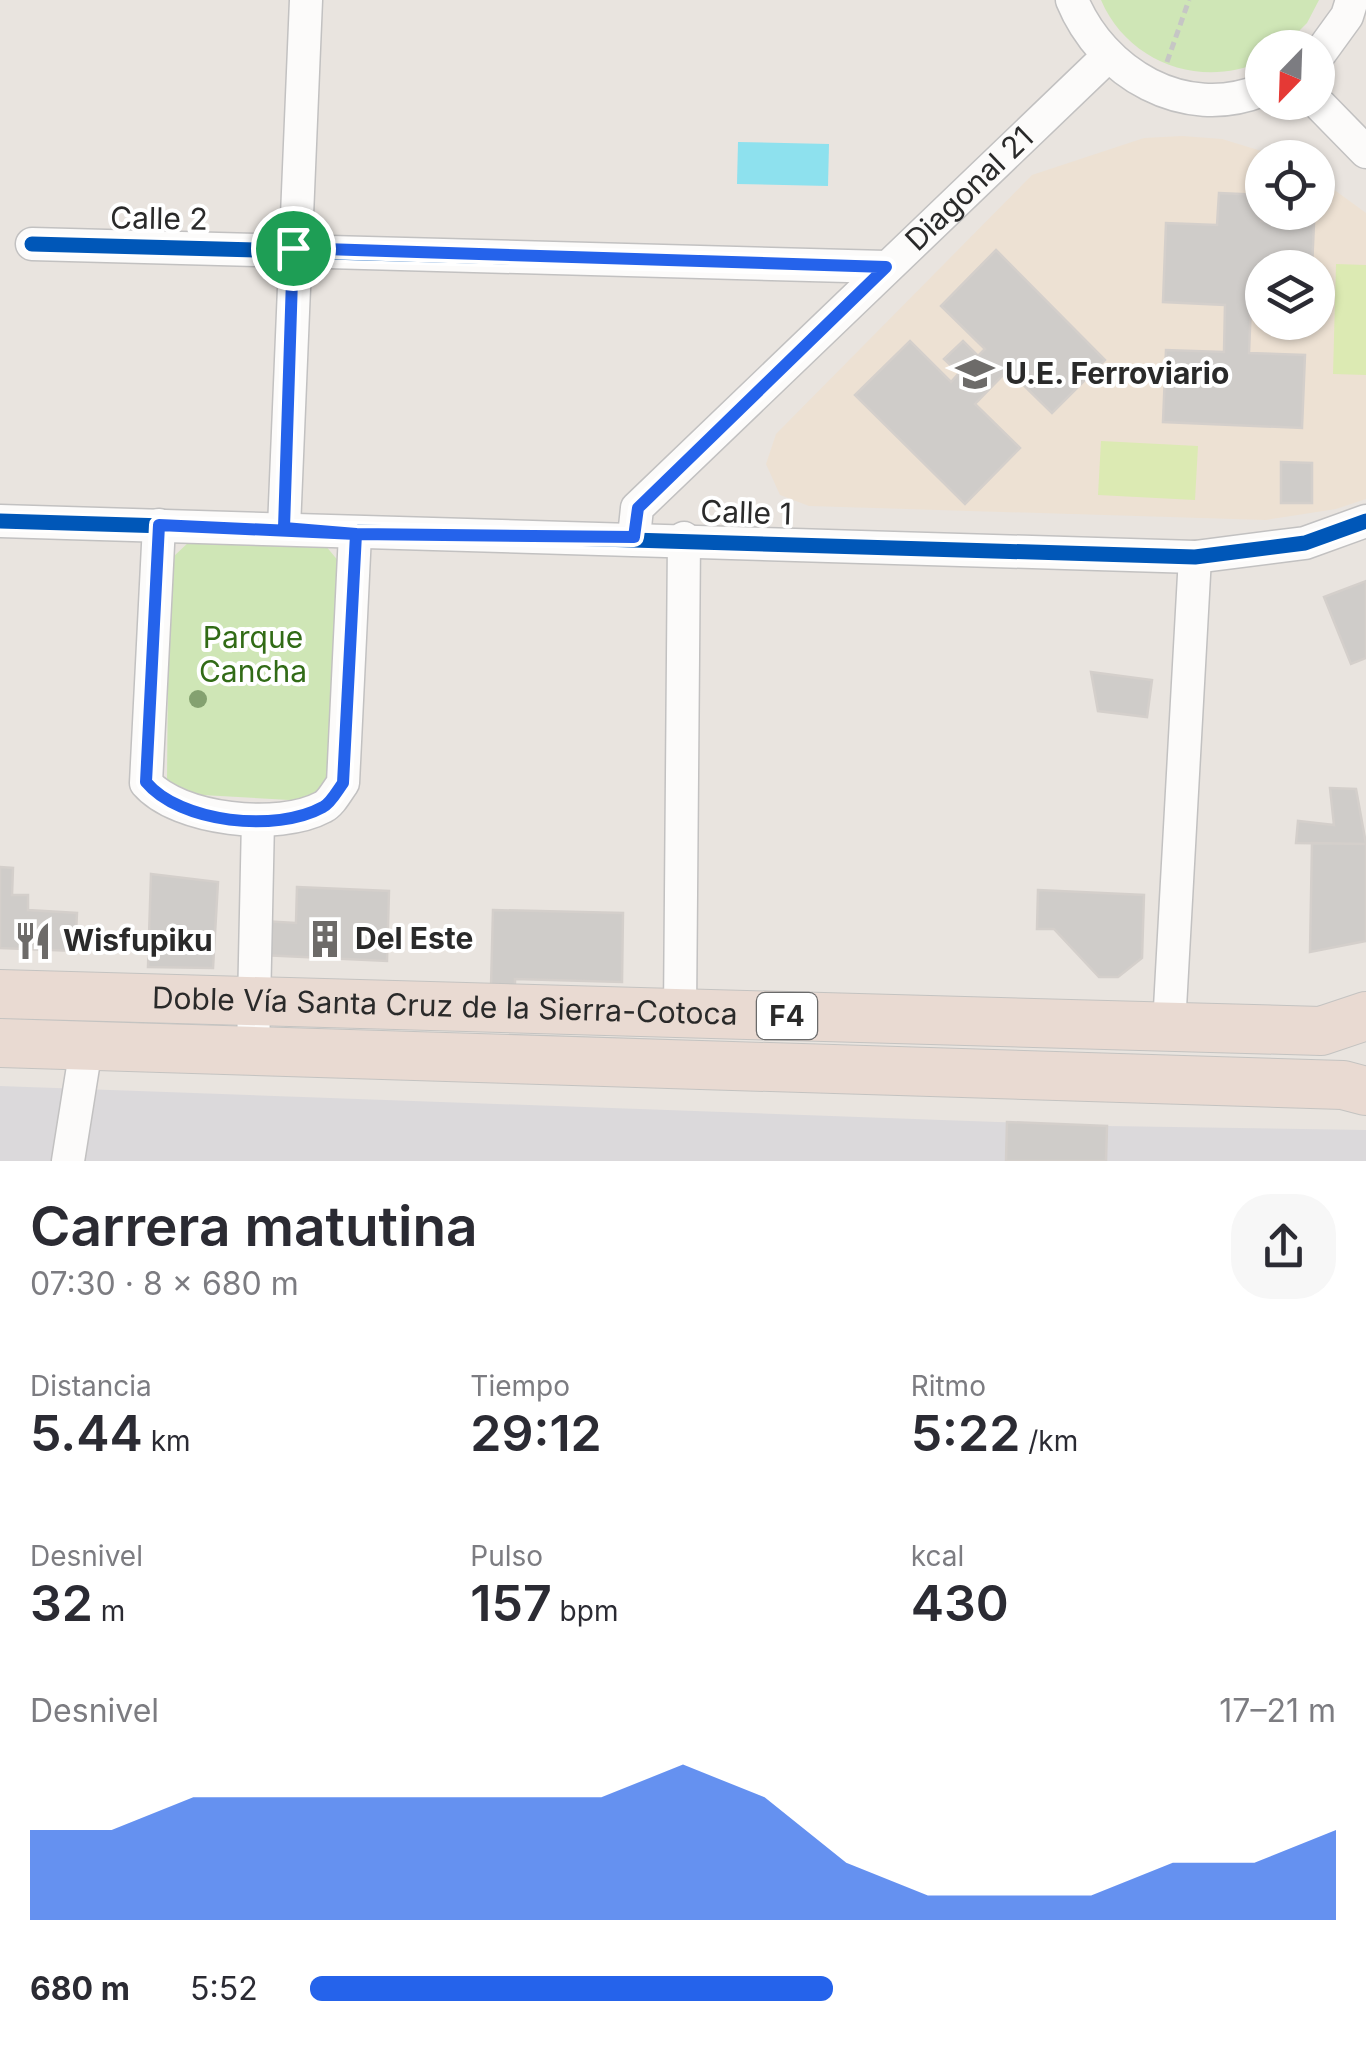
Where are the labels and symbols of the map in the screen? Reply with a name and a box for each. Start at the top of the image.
north arrow [1245,30,1335,120]
street label: Diagonal 21 [898,119,1040,258]
street label: Calle 2 [110,199,208,237]
pin [251,206,336,291]
school or university icon: U.E. Ferroviario [954,353,996,395]
place label: U.E. Ferroviario [1005,355,1229,391]
street label: Calle 1 [700,492,792,532]
park label: Parque Cancha [199,619,307,689]
building icon: Del Este [304,918,346,960]
restaurant icon: Wisfupiku [12,920,54,962]
place label: Del Este [355,920,473,956]
place label: Wisfupiku [63,922,213,958]
street label: Doble Vía Santa Cruz de la Sierra-Cotoca [151,979,738,1032]
road number: F4 [757,993,817,1039]

